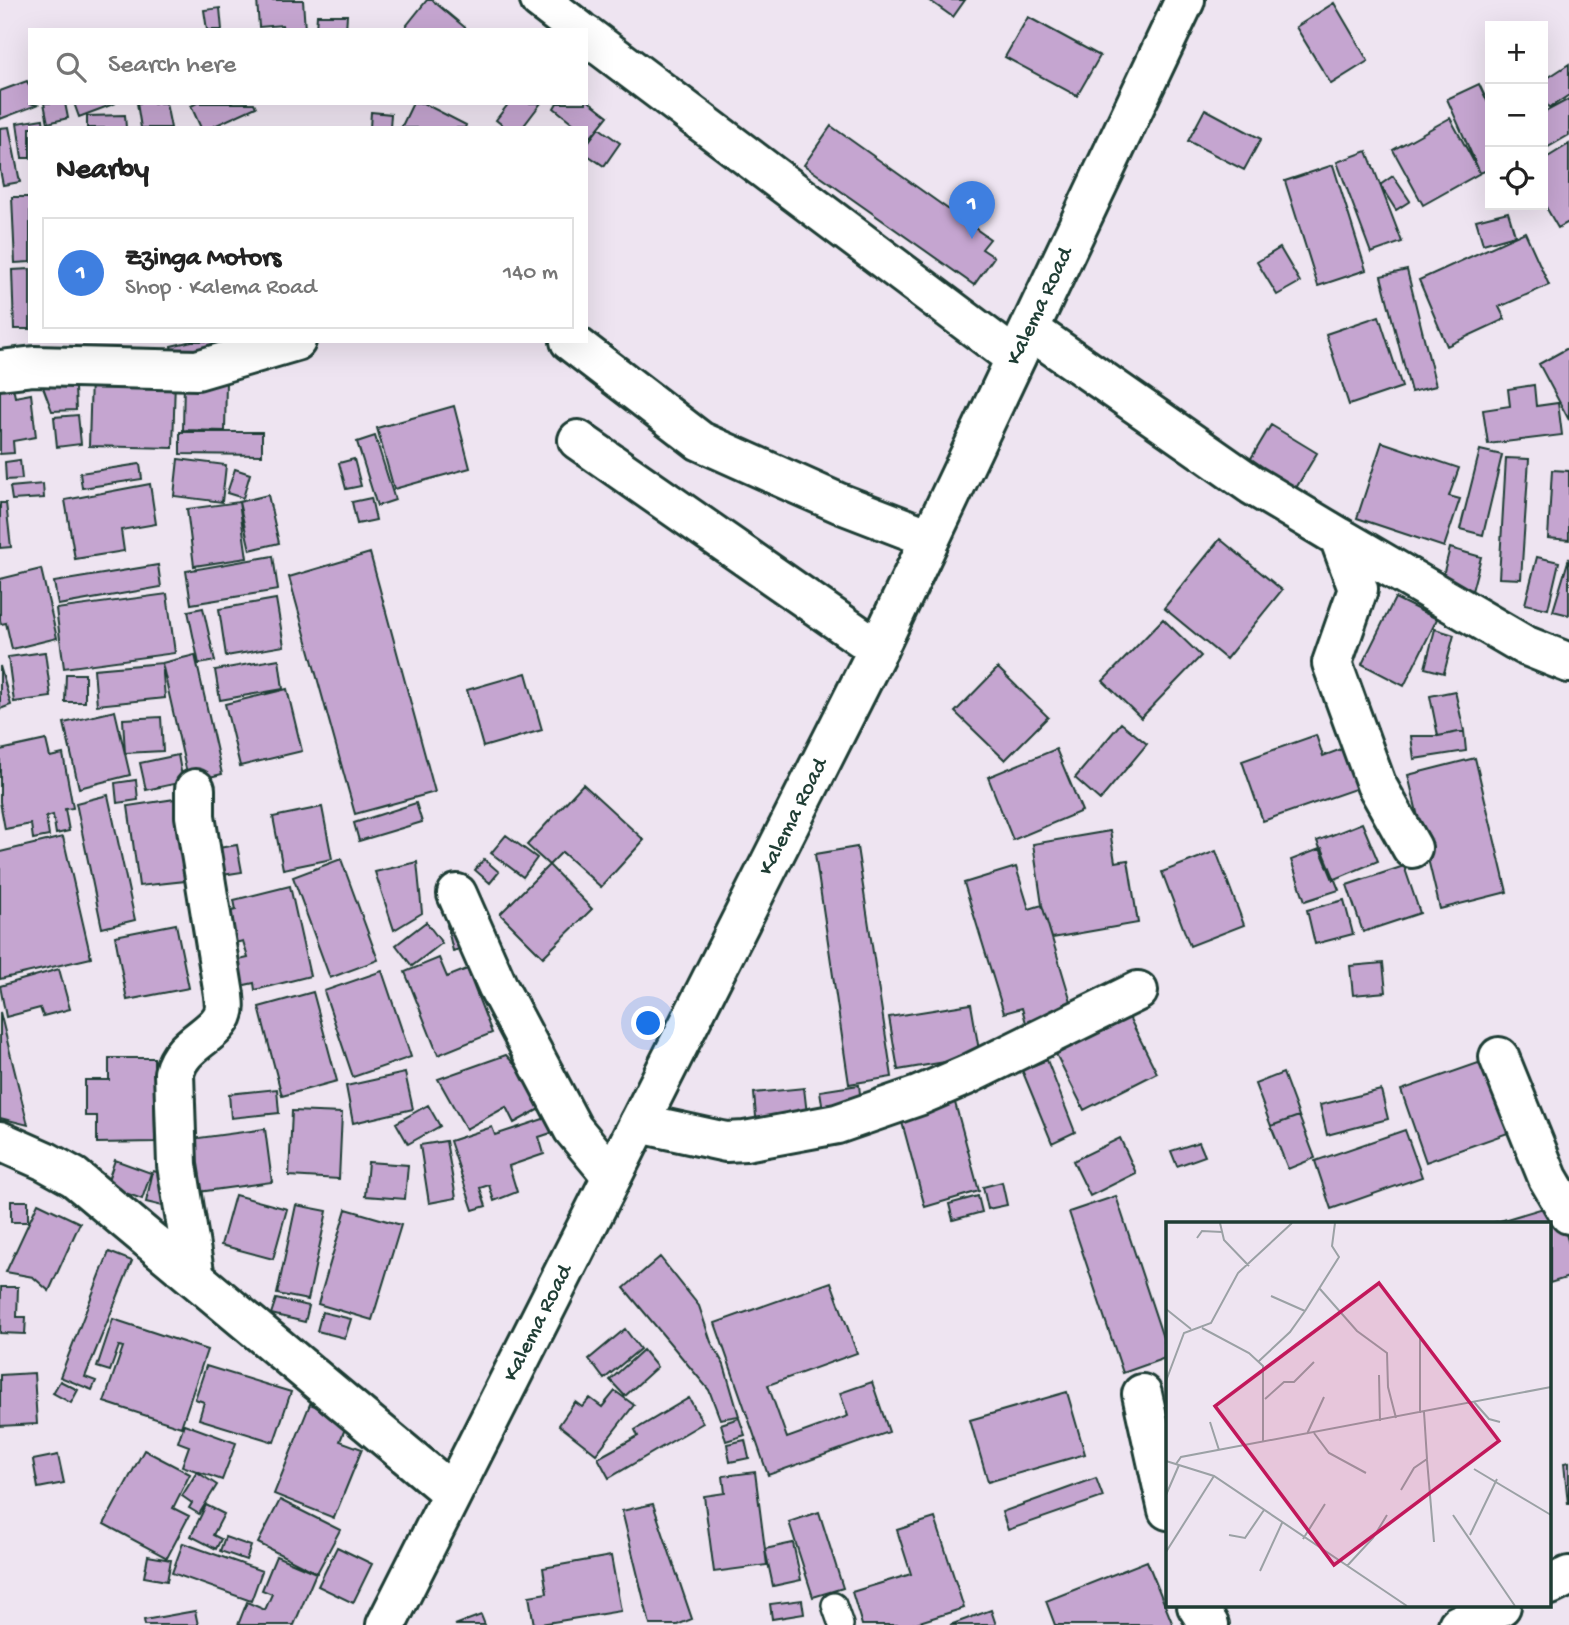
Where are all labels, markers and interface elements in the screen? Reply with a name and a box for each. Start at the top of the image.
map controls [1485,21,1548,210]
button: + [1485,21,1548,84]
search box [28,28,588,105]
icon: search [52,48,90,86]
text: Search here [108,51,236,82]
button: − [1485,84,1548,147]
button: locate [1485,147,1548,210]
text: Nearby [56,154,149,189]
pin: 1 [949,181,995,239]
street label: Kalema Road [1001,242,1080,370]
text: Zzinga Motors [125,244,281,275]
text: 1 [76,260,86,287]
text: 140 m [503,260,558,287]
text: Shop · Kalema Road [125,275,317,302]
street label: Kalema Road [753,753,835,880]
your location [631,1006,665,1040]
inset map [1166,1222,1552,1608]
street label: Kalema Road [497,1259,580,1386]

